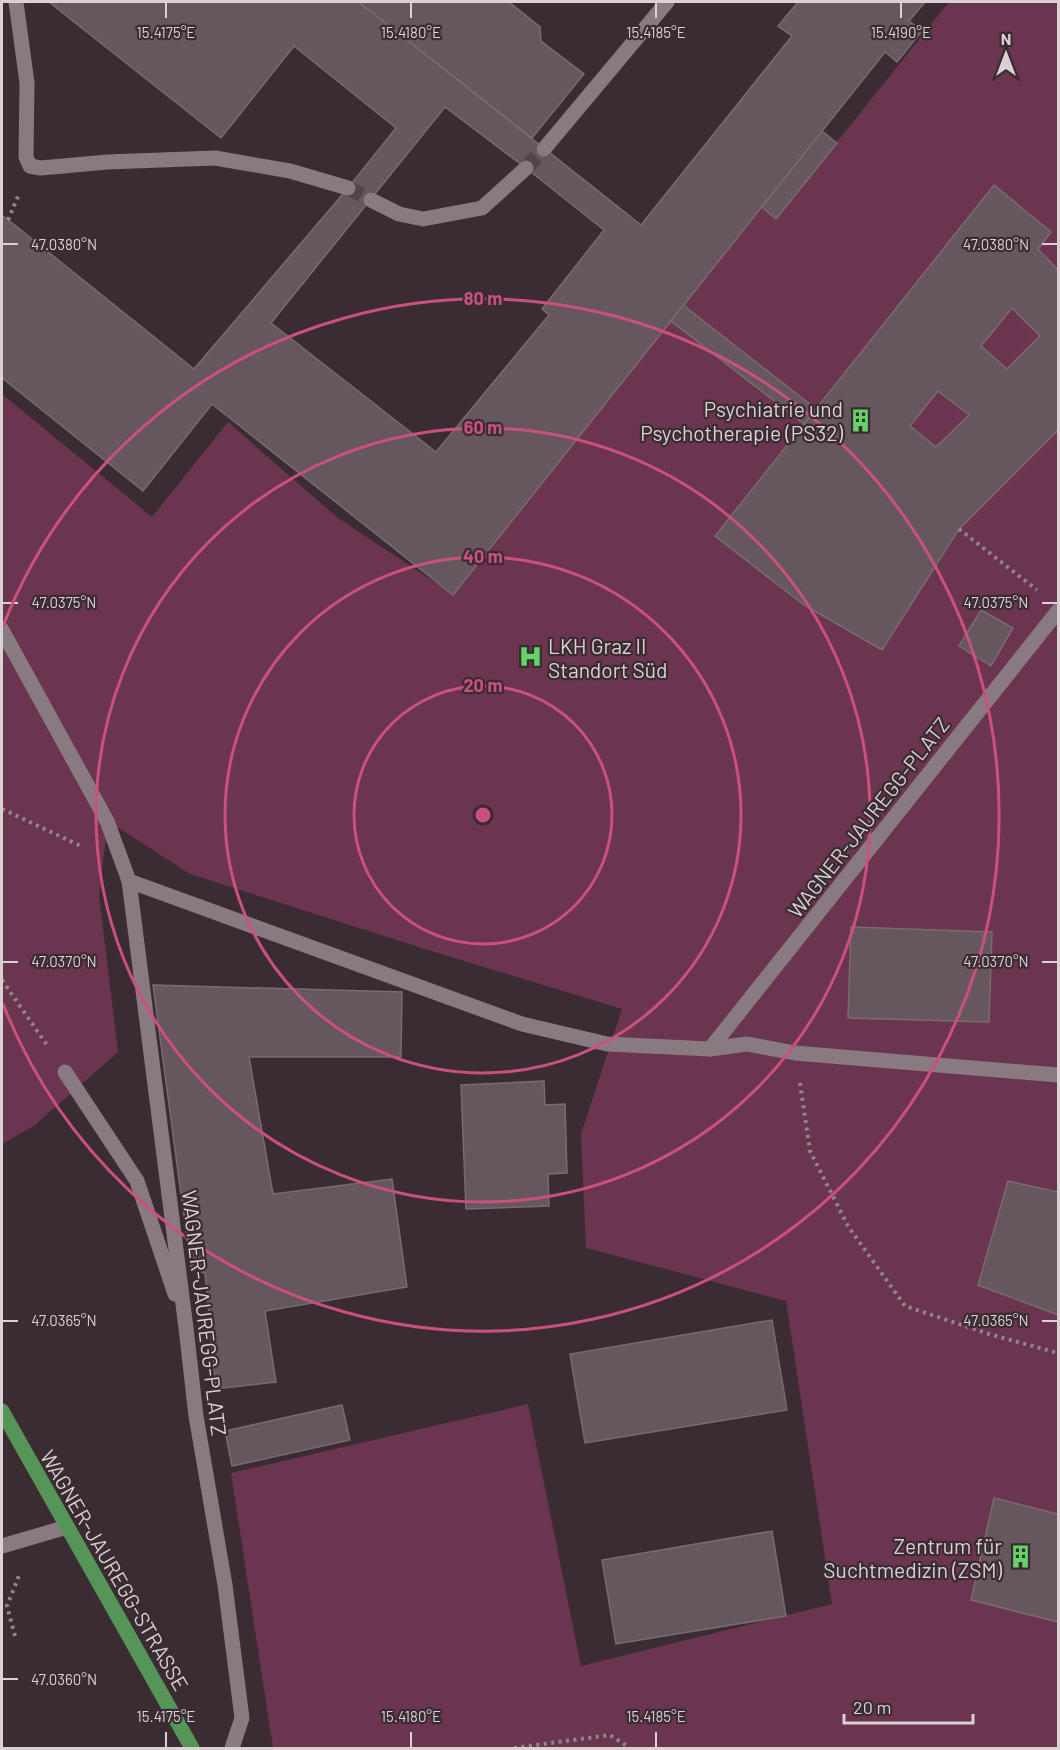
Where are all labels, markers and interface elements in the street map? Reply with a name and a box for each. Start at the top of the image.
text: 15.4175°E [137,23,195,41]
text: 15.4180°E [381,23,441,41]
text: 15.4185°E [626,23,686,41]
text: 15.4190°E [871,23,931,41]
north arrow [976,24,1036,84]
text: N [1001,29,1011,48]
text: 47.0380°N [31,235,97,253]
text: 47.0380°N [963,235,1029,253]
text: 80 m [464,287,502,309]
place label: Psychiatrie und Psychotherapie (PS32) [640,396,844,445]
building icon: Psychiatrie und Psychotherapie (PS32) [848,407,874,433]
text: 60 m [464,416,502,438]
text: 40 m [463,545,503,567]
text: 47.0375°N [32,593,96,611]
text: 47.0375°N [964,593,1028,611]
place label: LKH Graz II Standort Süd [548,633,668,682]
hospital icon: LKH Graz II Standort Süd [517,644,543,670]
text: 20 m [464,674,502,696]
street label: WAGNER-JAUREGG-PLATZ [782,712,954,922]
centre of rings [473,805,493,825]
text: 47.0370°N [31,952,97,970]
text: 47.0370°N [963,952,1029,970]
street label: WAGNER-JAUREGG-PLATZ [178,1189,232,1437]
text: 47.0365°N [31,1311,97,1329]
text: 47.0365°N [963,1311,1029,1329]
street label: WAGNER-JAUREGG-STRASSE [36,1445,194,1695]
place label: Zentrum für Suchtmedizin (ZSM) [823,1533,1003,1582]
building icon: Zentrum für Suchtmedizin (ZSM) [1007,1544,1033,1570]
text: 47.0360°N [31,1670,97,1688]
scale bar [844,1687,973,1725]
text: 20 m [853,1696,891,1718]
text: 15.4175°E [137,1707,195,1725]
text: 15.4180°E [381,1707,441,1725]
text: 15.4185°E [626,1707,686,1725]

